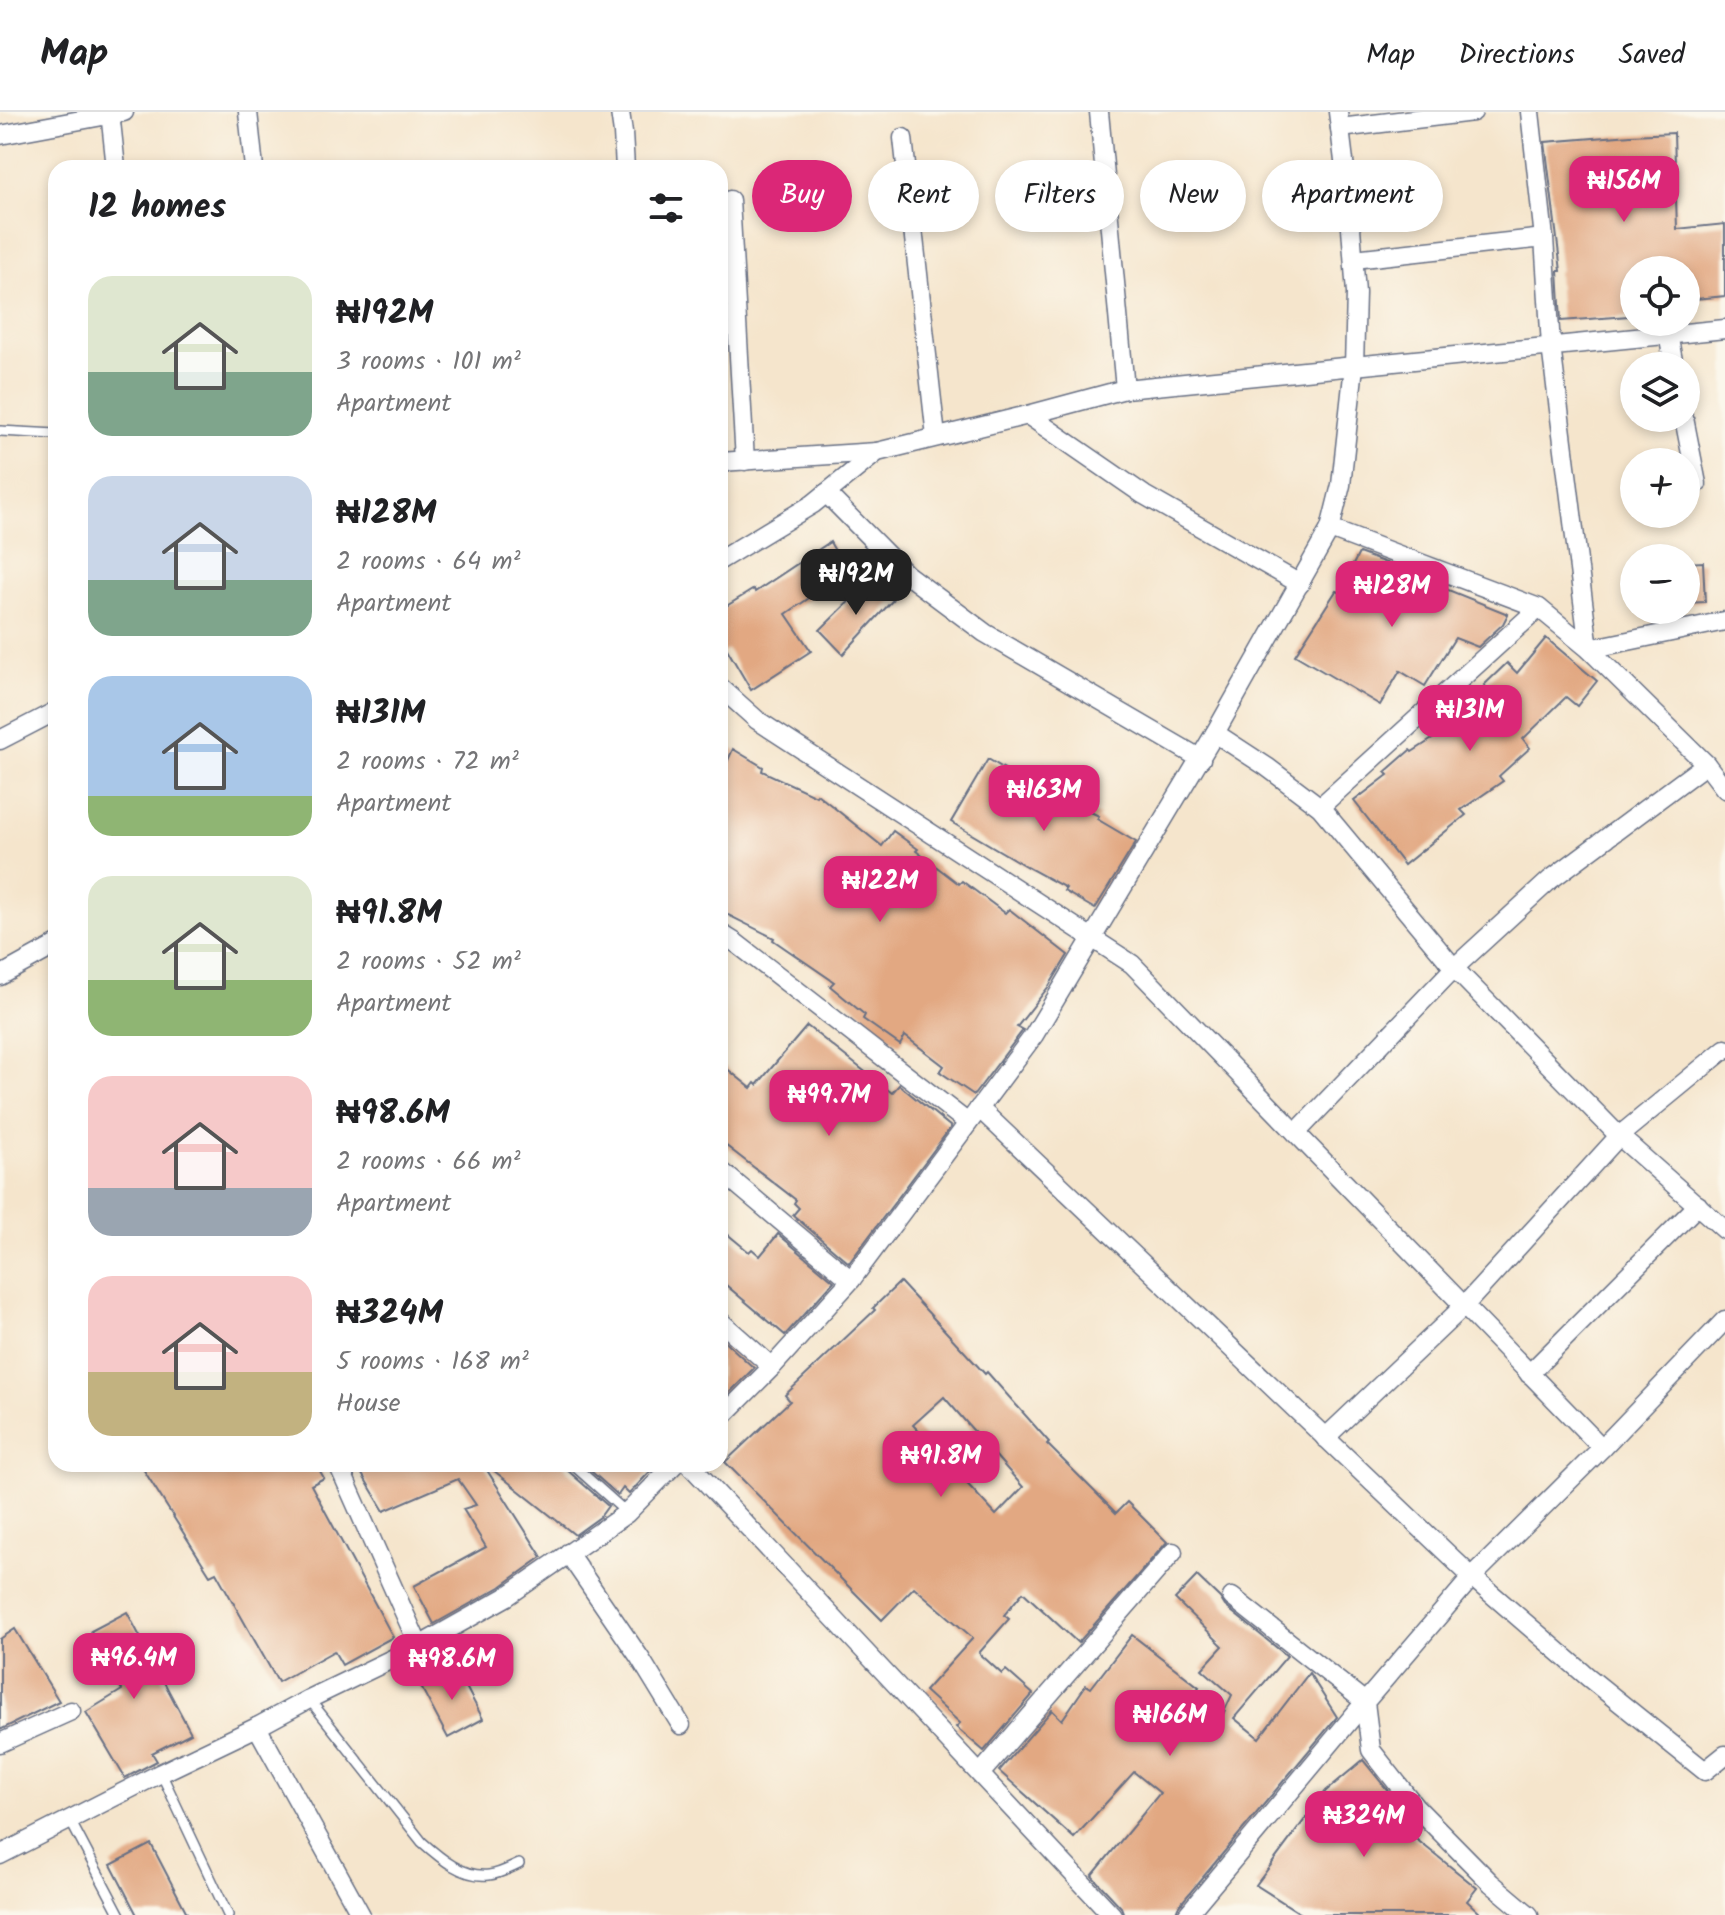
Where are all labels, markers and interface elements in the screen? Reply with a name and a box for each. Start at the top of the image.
text: Map [40,25,109,85]
text: Map [1366,33,1415,78]
text: Directions [1459,33,1575,78]
text: Saved [1619,33,1685,78]
pin: ₦156M [1568,156,1680,224]
chip: Buy [752,160,852,232]
chip: Rent [868,160,979,232]
chip: Filters [995,160,1124,232]
chip: New [1140,160,1246,232]
chip: Apartment [1262,160,1443,232]
text: ₦156M [1587,161,1661,203]
text: 12 homes [88,181,226,235]
icon: filters [644,186,688,230]
map controls [1620,256,1700,624]
button: locate [1620,256,1700,336]
text: ₦192M [336,287,434,341]
icon: home [152,308,248,404]
text: 3 rooms · 101 m² [336,341,521,383]
button: layers [1620,352,1700,432]
text: Apartment [336,383,451,425]
button: + [1620,448,1700,528]
text: ₦128M [336,487,436,541]
icon: home [152,508,248,604]
text: 2 rooms · 64 m² [336,541,520,583]
button: − [1620,544,1700,624]
pin: ₦192M [800,549,912,617]
text: ₦192M [819,554,893,596]
pin: ₦128M [1336,561,1448,629]
text: ₦128M [1354,566,1430,608]
text: Apartment [336,583,451,625]
pin: ₦131M [1414,685,1526,753]
text: ₦131M [336,687,425,741]
text: ₦131M [1436,690,1504,732]
icon: home [152,708,248,804]
text: 2 rooms · 72 m² [336,741,519,783]
pin: ₦163M [988,765,1100,833]
text: ₦163M [1007,770,1081,812]
text: Apartment [336,783,451,825]
pin: ₦122M [824,856,936,924]
text: ₦122M [842,861,918,903]
text: ₦91.8M [336,887,442,941]
icon: home [152,908,248,1004]
text: 2 rooms · 52 m² [336,941,521,983]
text: Apartment [336,983,451,1025]
pin: ₦99.7M [764,1070,894,1138]
text: ₦99.7M [787,1075,871,1117]
text: ₦98.6M [336,1087,450,1141]
icon: home [152,1108,248,1204]
text: 2 rooms · 66 m² [336,1141,521,1183]
text: Apartment [336,1183,451,1225]
text: ₦324M [336,1287,443,1341]
icon: home [152,1308,248,1404]
text: 5 rooms · 168 m² [336,1341,529,1383]
text: House [336,1383,400,1425]
pin: ₦91.8M [876,1431,1006,1499]
text: ₦91.8M [901,1436,981,1478]
pin: ₦96.4M [69,1633,199,1701]
pin: ₦98.6M [387,1634,517,1702]
text: ₦96.4M [91,1638,177,1680]
text: ₦98.6M [408,1639,496,1681]
pin: ₦166M [1114,1690,1226,1758]
text: ₦166M [1133,1695,1207,1737]
pin: ₦324M [1308,1791,1420,1859]
text: ₦324M [1323,1796,1405,1838]

